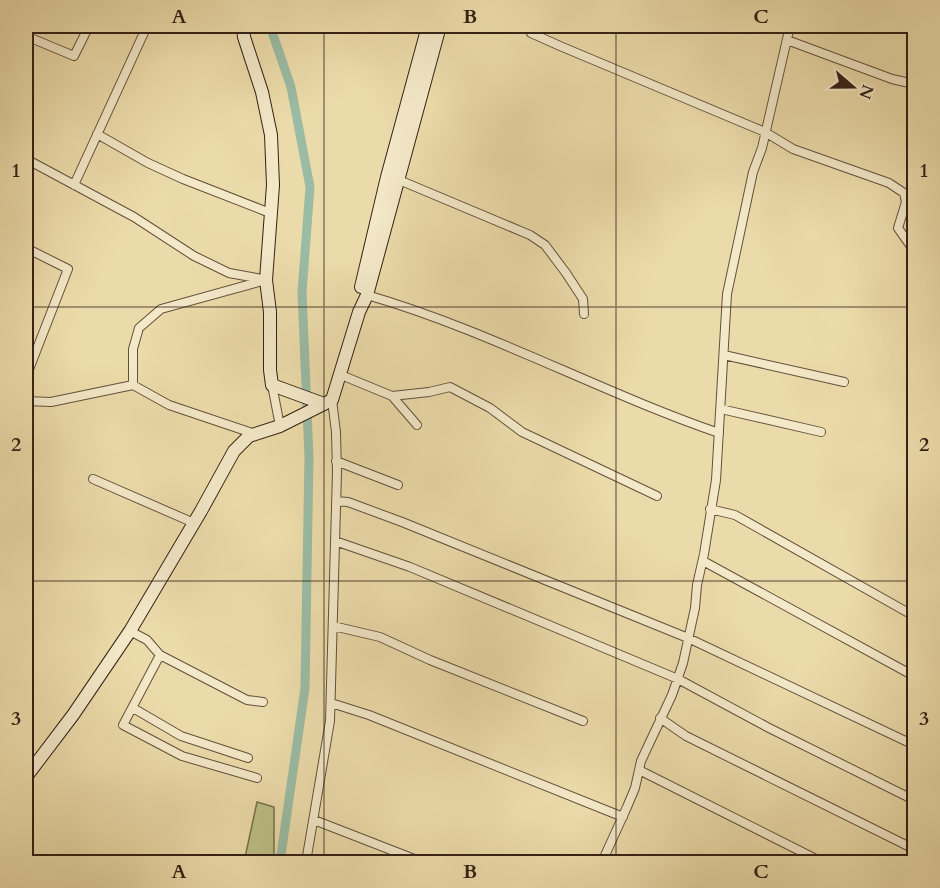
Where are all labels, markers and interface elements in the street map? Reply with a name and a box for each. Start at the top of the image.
text: A [171,3,187,30]
text: B [463,3,477,30]
text: C [753,3,769,30]
north arrow [823,57,883,117]
text: N [853,81,879,102]
text: 1 [11,157,21,184]
text: 1 [919,157,929,184]
text: 2 [11,431,21,458]
text: 2 [919,431,929,458]
text: 3 [11,705,21,732]
text: 3 [919,705,929,732]
text: A [171,858,187,885]
text: B [463,858,477,885]
text: C [753,858,769,885]

